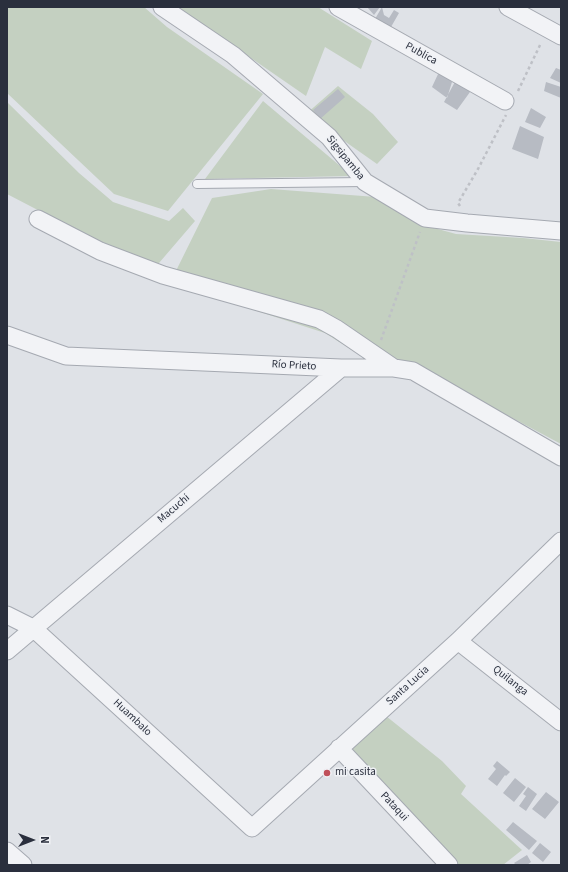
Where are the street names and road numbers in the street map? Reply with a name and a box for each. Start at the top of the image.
street label: Publica [403,40,439,68]
street label: Sigsipamba [323,133,367,183]
street label: Río Prieto [271,358,317,374]
street label: Macuchi [155,492,193,526]
street label: Santa Lucia [384,663,432,709]
street label: Quilanga [490,663,530,699]
street label: Huambalo [110,697,154,739]
street label: Pataqui [377,790,411,824]

